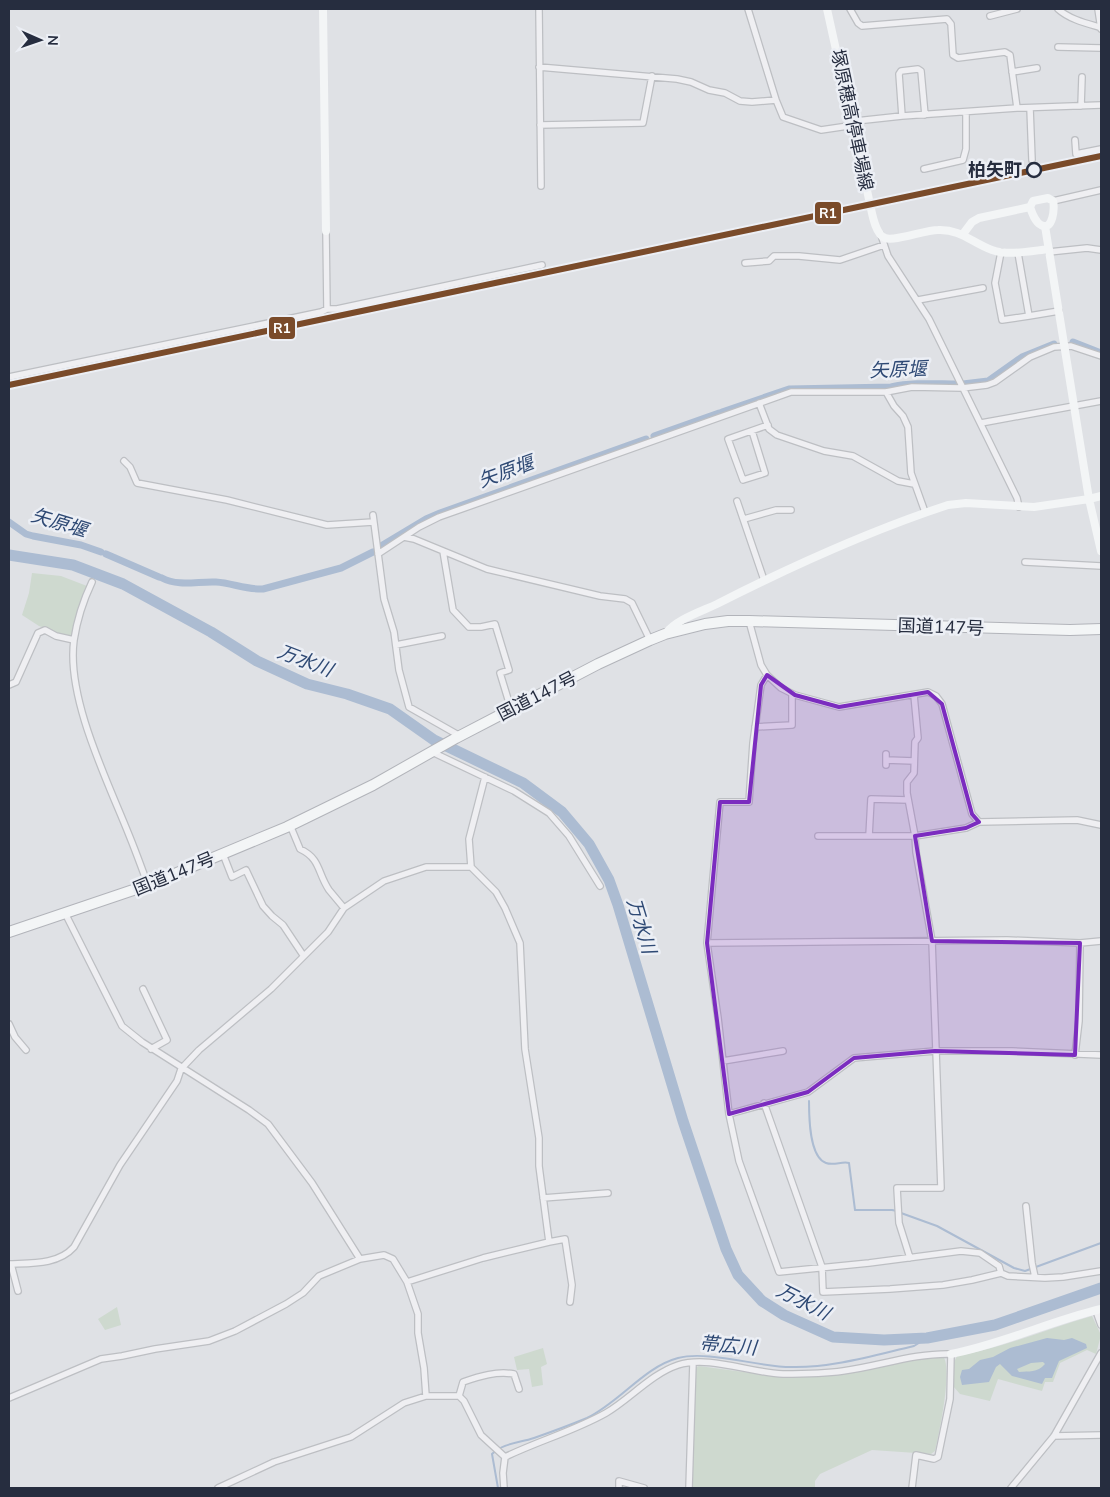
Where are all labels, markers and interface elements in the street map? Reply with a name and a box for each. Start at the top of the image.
north arrow [15,15,65,65]
text: N [43,35,62,46]
street label: 塚原穂高停車場線 [825,47,879,193]
place label: 柏矢町 [968,158,1022,182]
marker: 柏矢町 [1026,162,1042,178]
line badge: R1 [814,201,842,225]
text: R1 [819,204,837,223]
line badge: R1 [268,316,296,340]
text: R1 [273,319,291,338]
water label: 矢原堰 [869,356,930,384]
water label: 矢原堰 [475,449,540,494]
water label: 矢原堰 [28,502,93,545]
street label: 国道147号 [897,613,985,641]
water label: 万水川 [274,639,338,684]
street label: 国道147号 [493,666,581,726]
street label: 国道147号 [129,847,219,901]
water label: 万水川 [620,895,662,959]
water label: 万水川 [772,1277,836,1327]
water label: 帯広川 [698,1331,760,1362]

